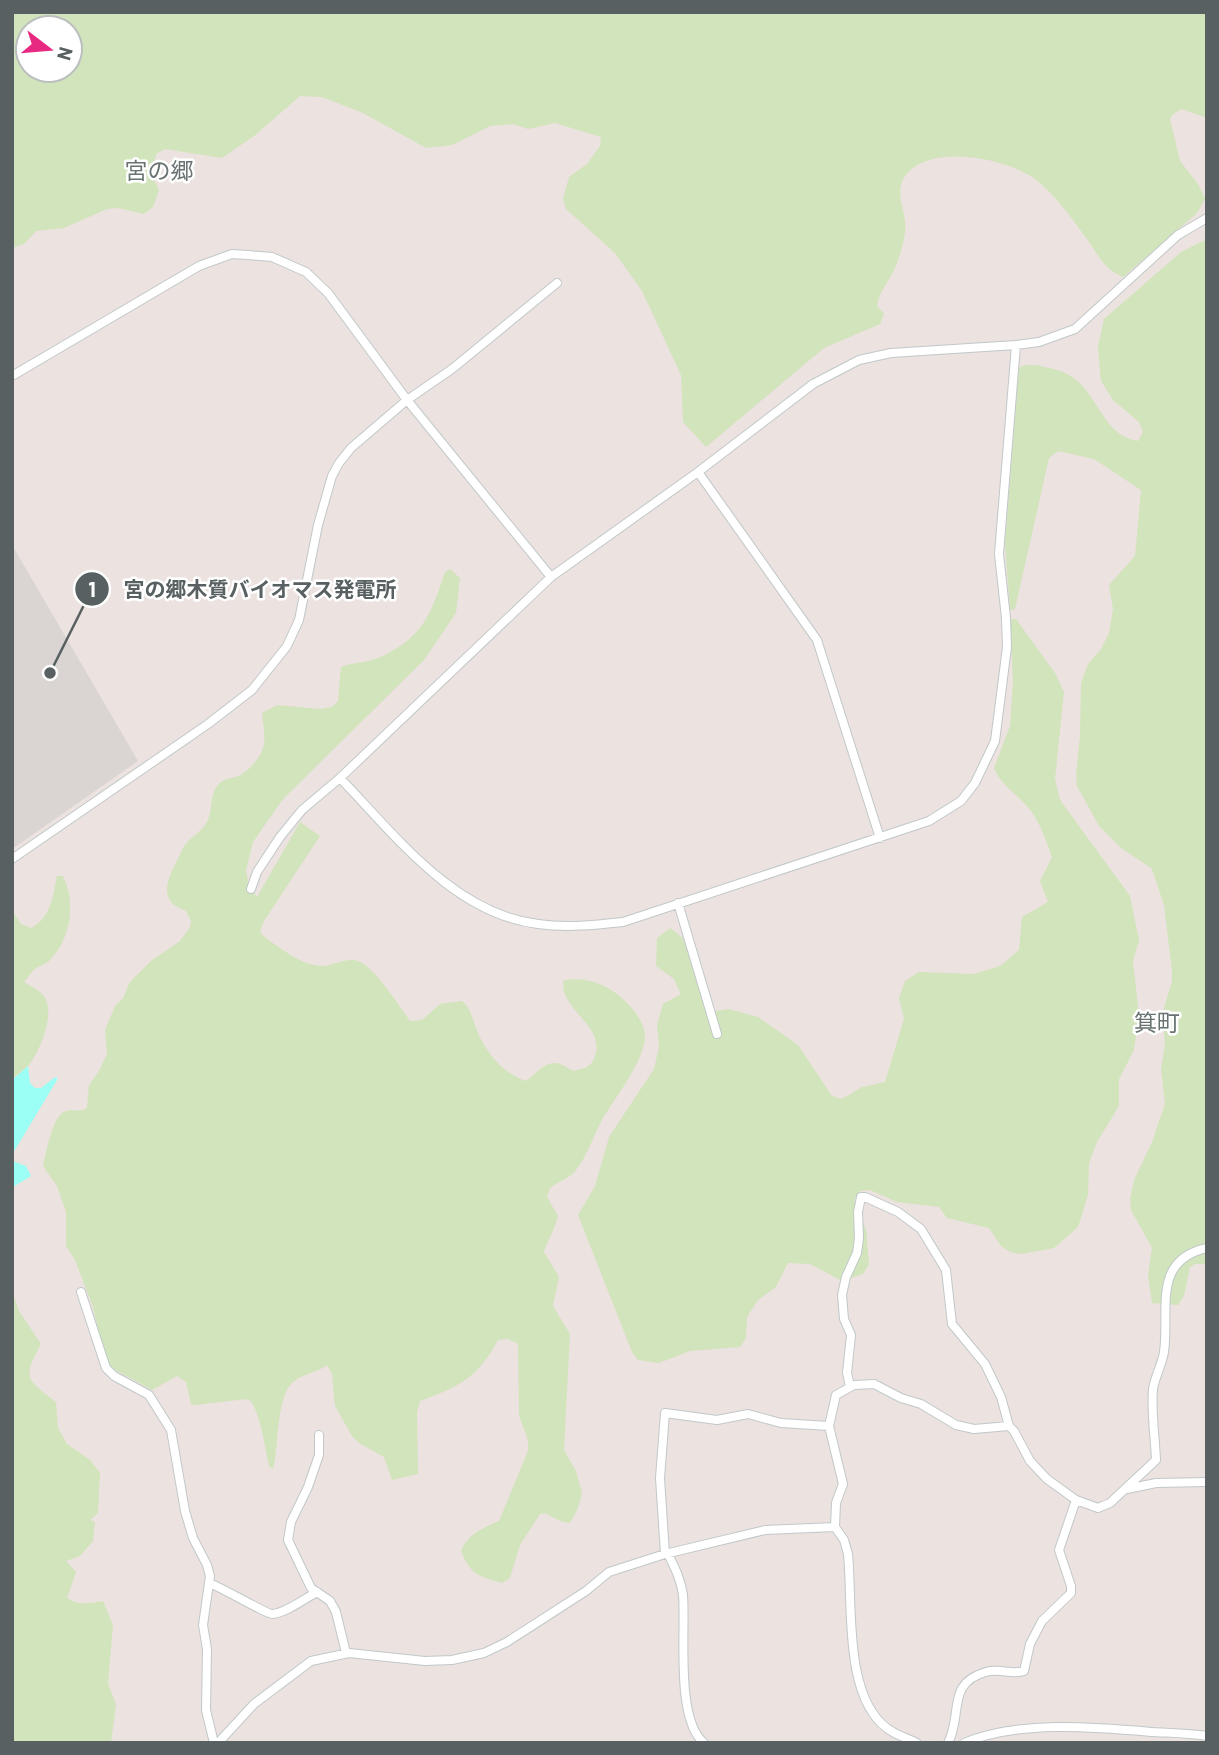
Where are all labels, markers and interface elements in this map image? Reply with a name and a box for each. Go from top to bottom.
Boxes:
north arrow [14,14,84,84]
text: N [53,45,79,63]
district label: 宮の郷 [125,156,194,184]
callout: 宮の郷木質バイオマス発電所 [74,568,410,610]
text: 1 [88,576,96,601]
text: 宮の郷木質バイオマス発電所 [124,576,397,601]
district label: 箕町 [1134,1008,1180,1036]

